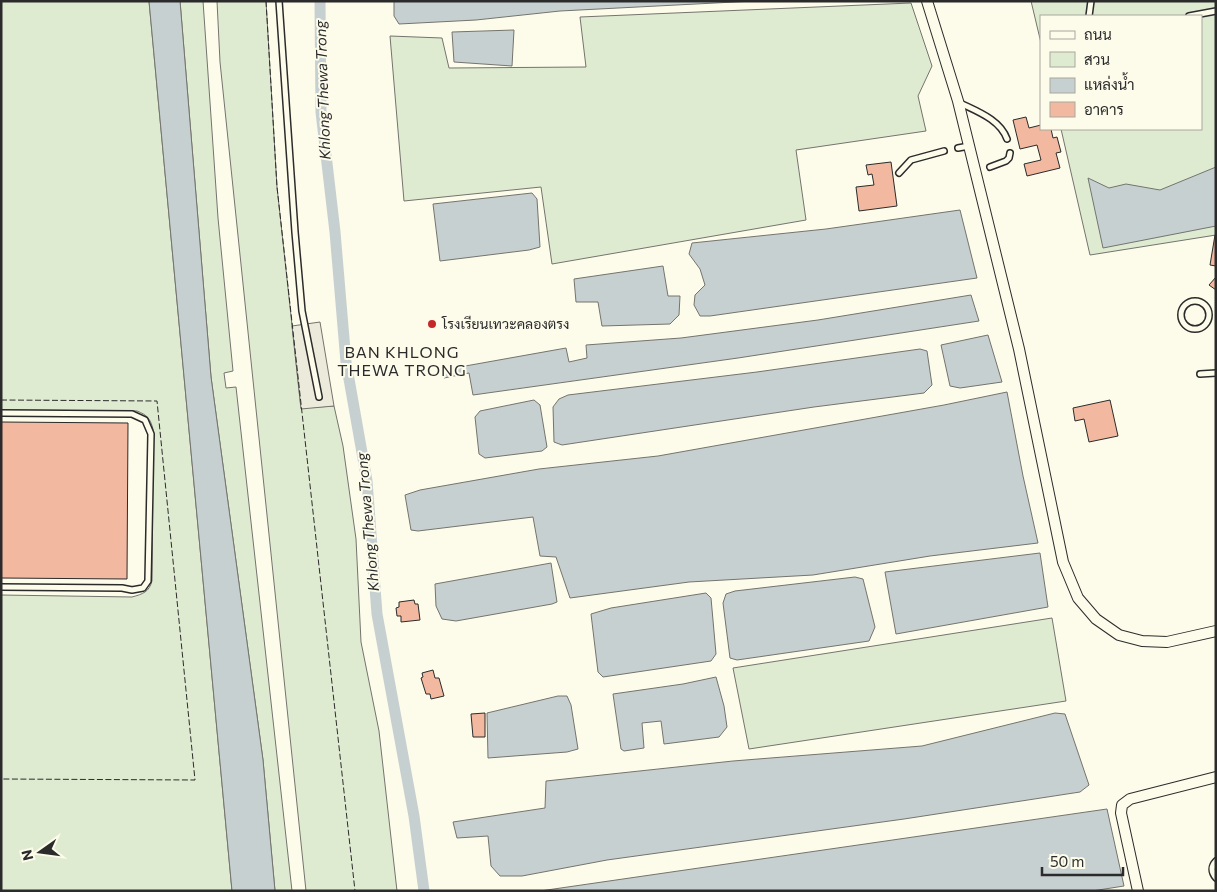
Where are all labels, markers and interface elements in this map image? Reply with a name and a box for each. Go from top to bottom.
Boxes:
legend [1040,15,1202,130]
water label: Khlong Thewa Trong [311,19,333,160]
text: ถนน [1084,25,1112,43]
text: สวน [1084,50,1110,68]
text: แหล่งน้ำ [1084,72,1135,93]
text: อาคาร [1084,100,1124,118]
place label: โรงเรียนเทวะคลองตรง [441,315,569,332]
marker: โรงเรียนเทวะคลองตรง [426,318,438,330]
district label: BAN KHLONG THEWA TRONG [337,342,467,379]
water label: Khlong Thewa Trong [352,451,382,592]
north arrow [15,827,65,877]
scale bar [1042,844,1123,876]
text: N [17,848,36,862]
text: 50 m [1050,852,1084,870]

